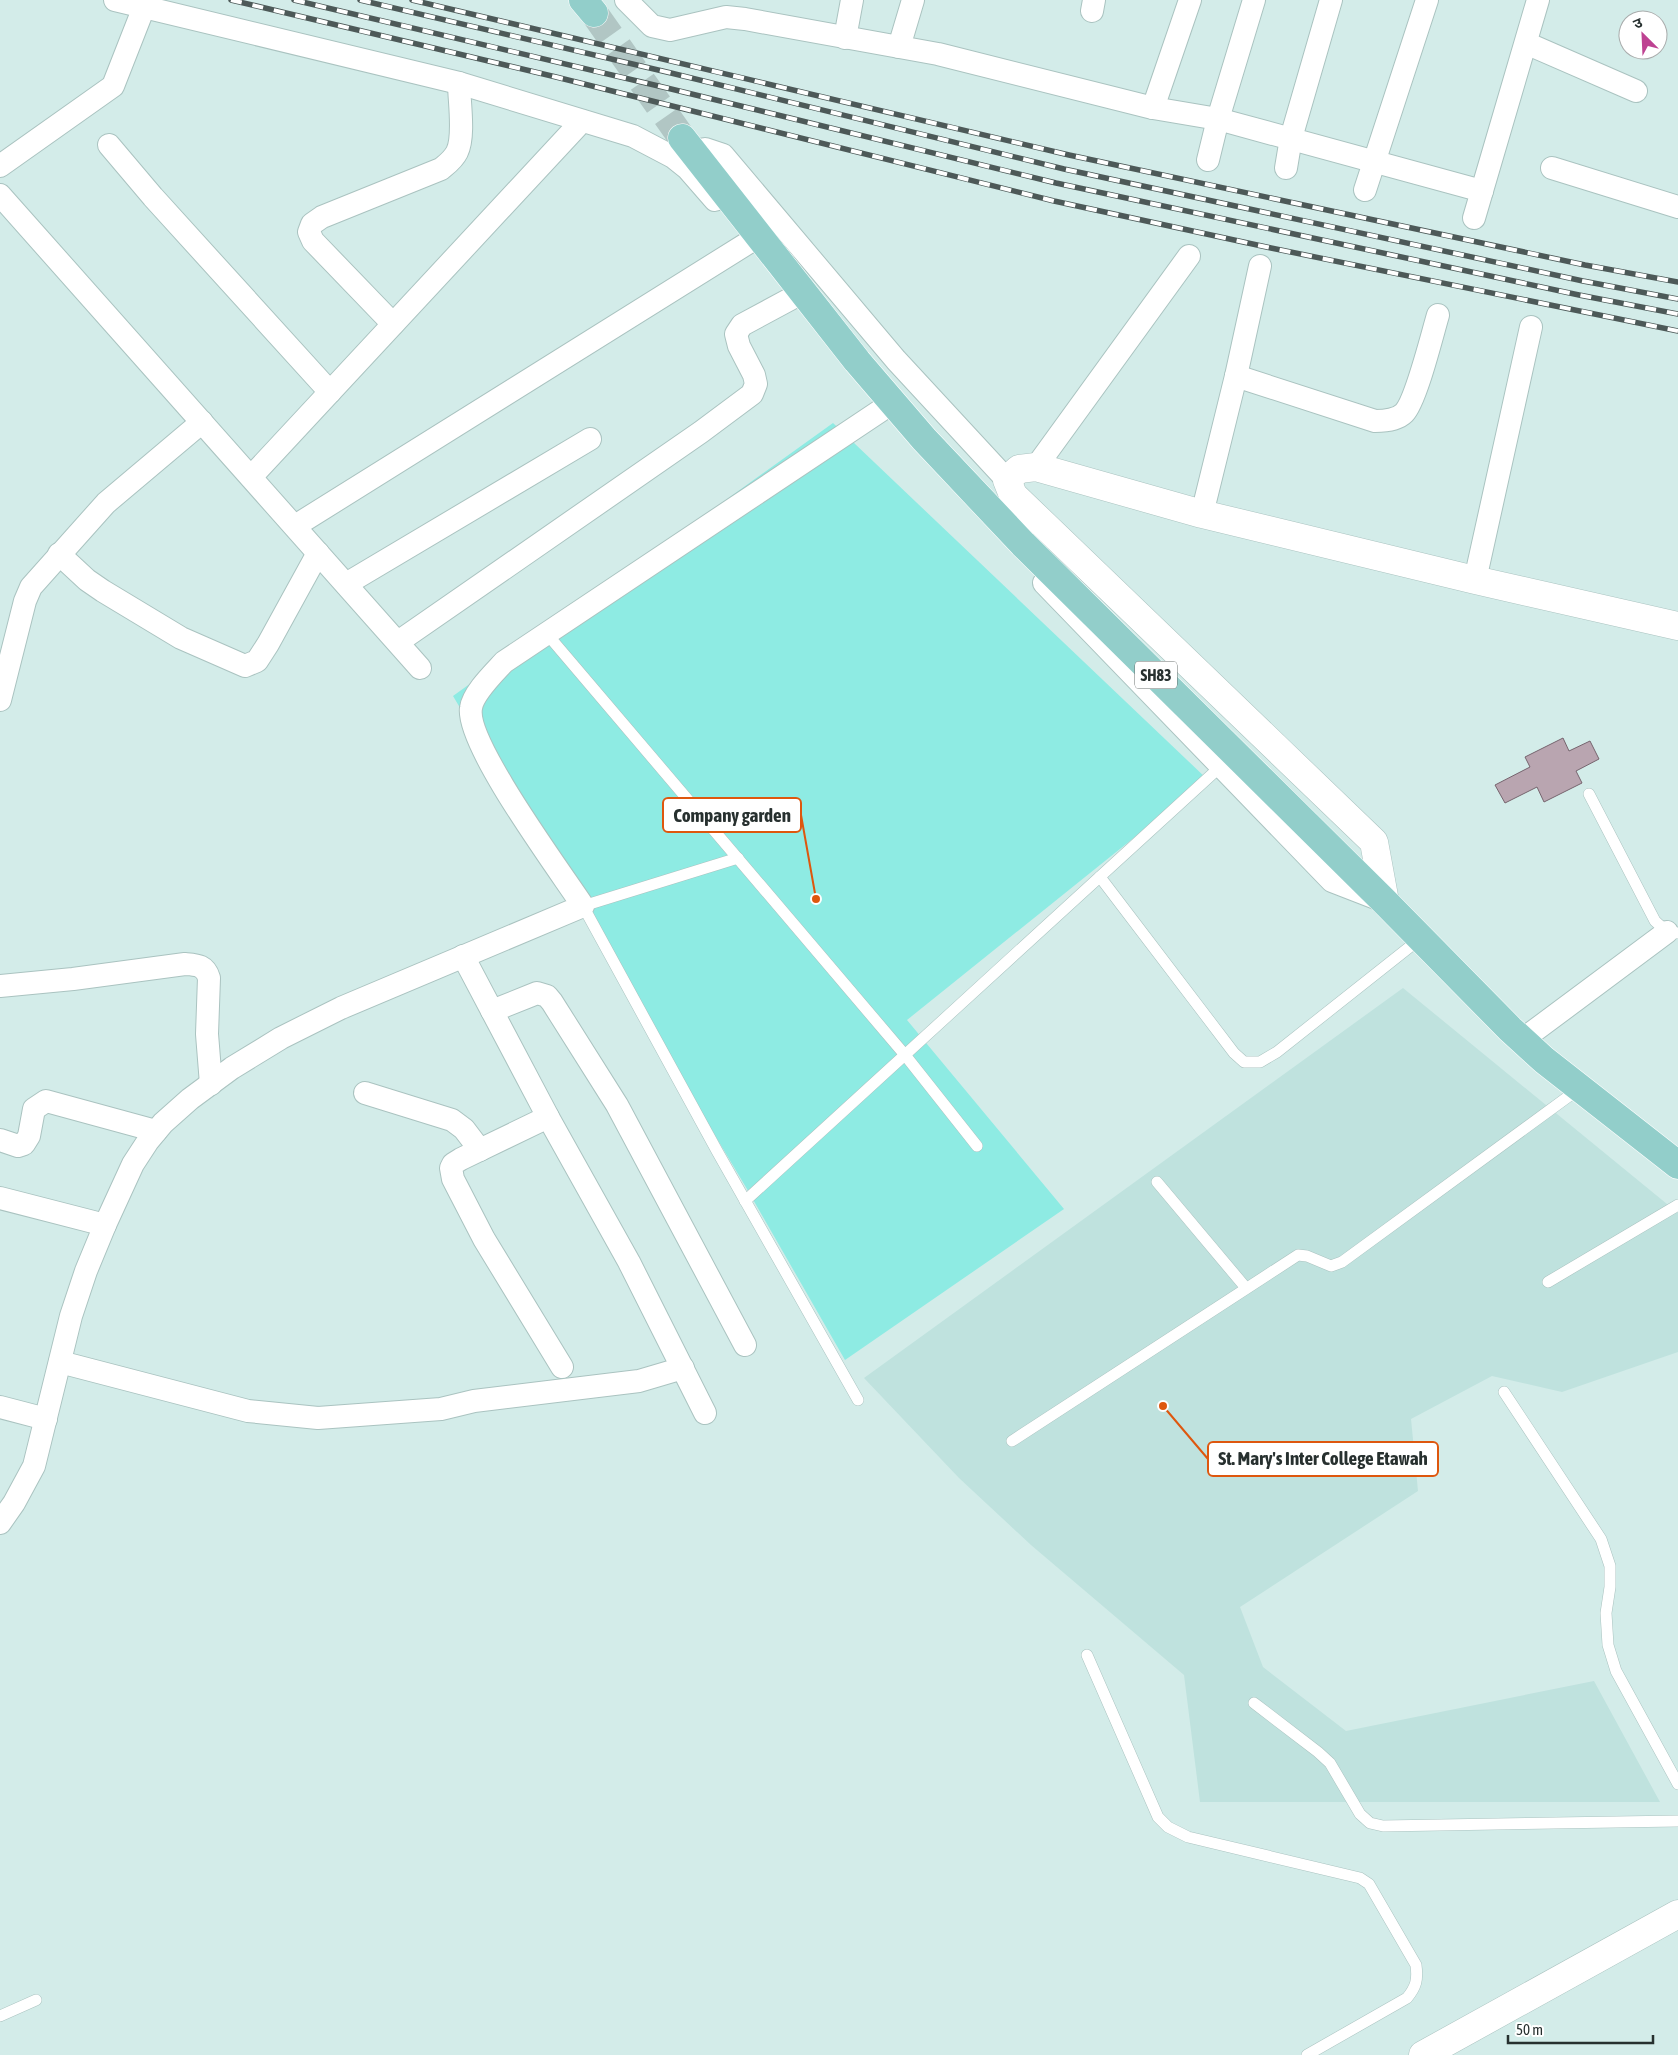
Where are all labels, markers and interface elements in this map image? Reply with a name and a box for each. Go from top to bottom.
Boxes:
north arrow [1618,10,1668,60]
text: उ [1631,14,1645,32]
road number: SH83 [1135,662,1177,688]
callout: Company garden [663,798,801,832]
text: Company garden [673,804,791,826]
callout: St. Mary's Inter College Etawah [1208,1442,1438,1476]
text: St. Mary's Inter College Etawah [1218,1447,1428,1469]
scale bar [1508,2012,1653,2044]
text: 50 m [1516,2021,1543,2038]

